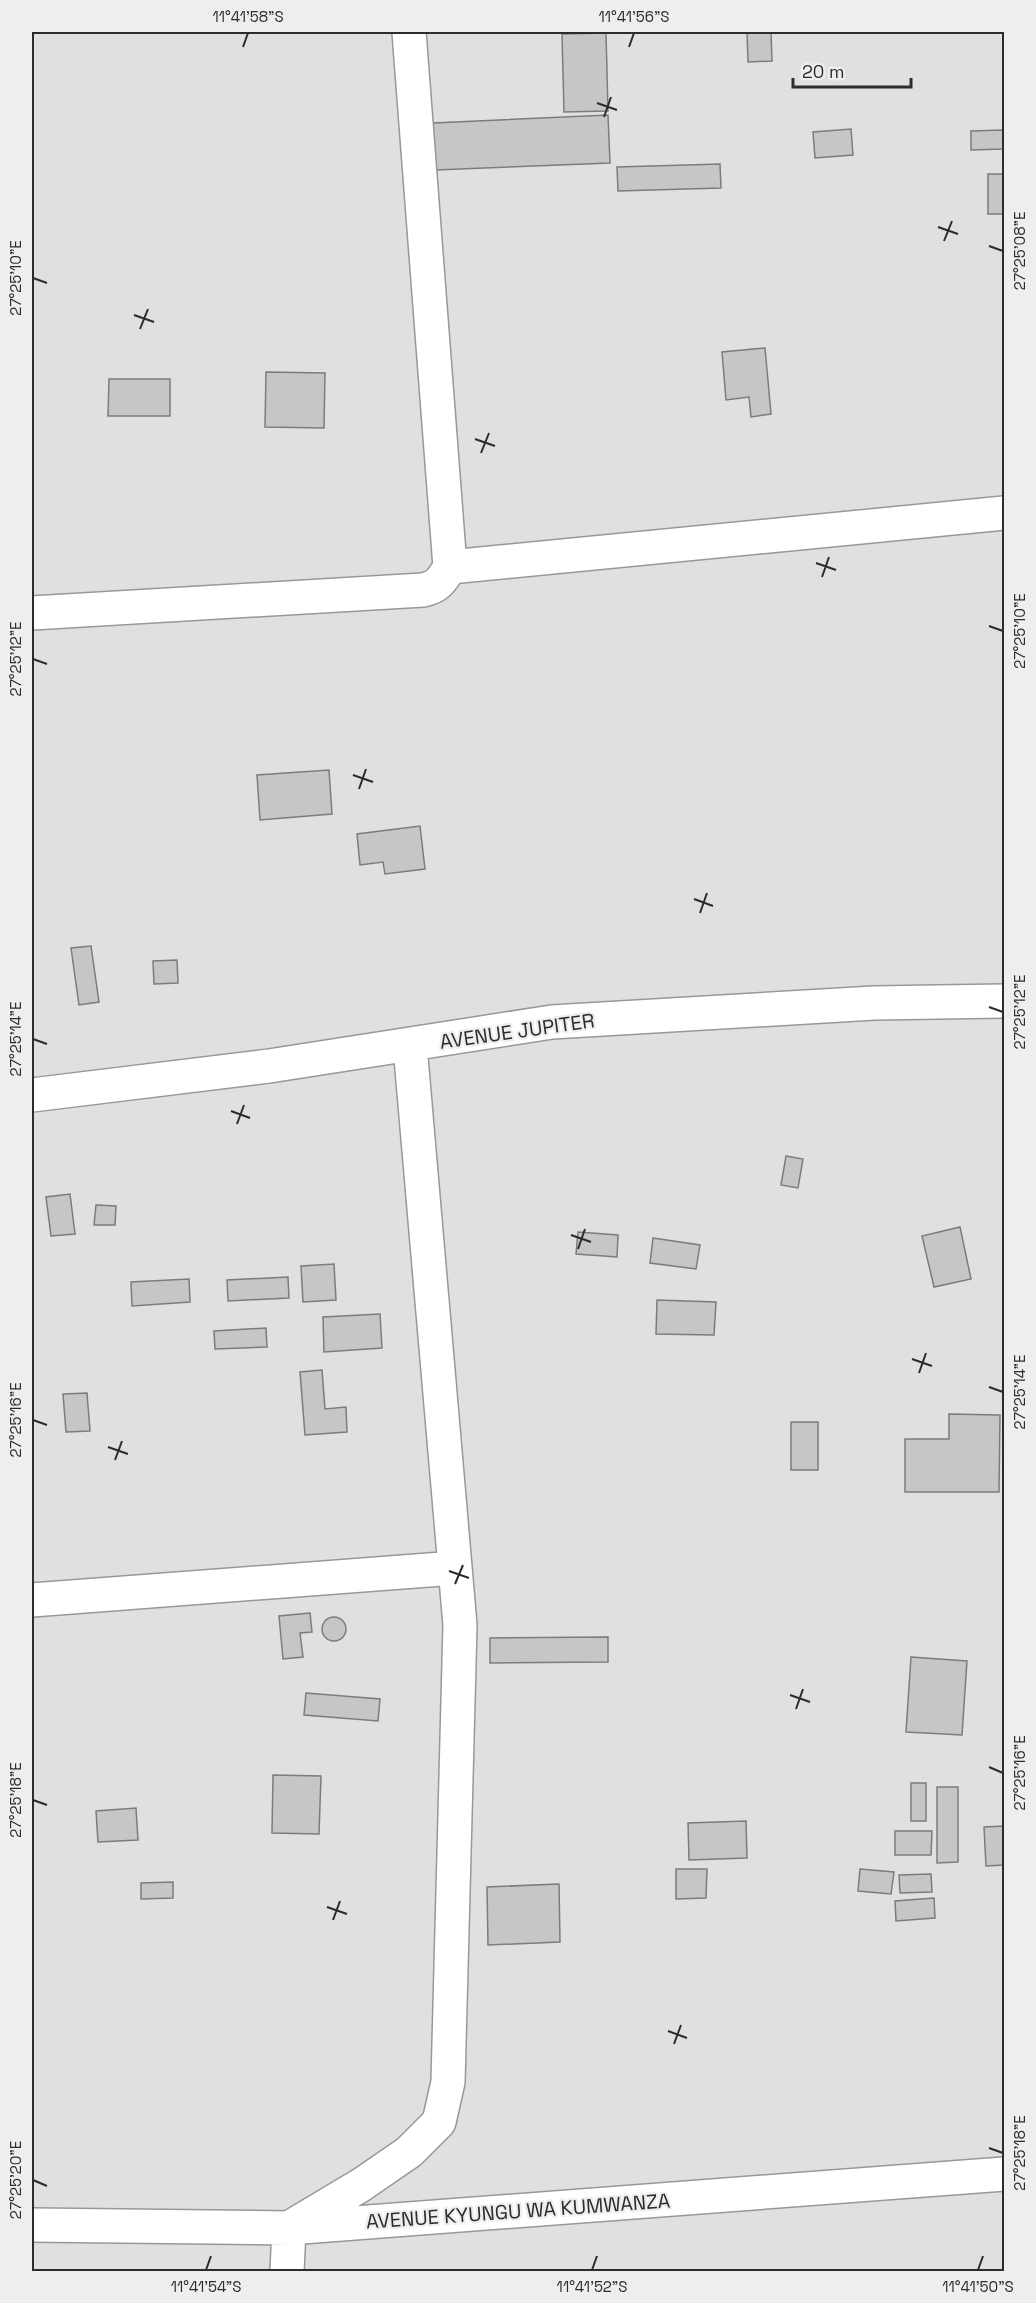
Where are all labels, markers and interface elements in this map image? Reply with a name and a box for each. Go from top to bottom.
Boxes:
text: 11°41'58"S [212,7,284,26]
text: 11°41'56"S [598,7,670,26]
scale bar [793,51,912,89]
text: 20 m [802,60,845,83]
text: 27°25'08"E [1010,212,1029,290]
text: 27°25'10"E [6,240,25,316]
text: 27°25'10"E [1010,593,1029,669]
text: 27°25'12"E [6,621,25,697]
text: 27°25'12"E [1010,974,1029,1050]
text: 27°25'14"E [6,1002,25,1076]
street label: AVENUE JUPITER [438,1007,596,1055]
text: 27°25'14"E [1010,1355,1029,1429]
text: 27°25'16"E [6,1382,25,1458]
text: 27°25'16"E [1010,1735,1029,1811]
text: 27°25'18"E [6,1762,25,1838]
text: 27°25'18"E [1010,2115,1029,2191]
text: 27°25'20"E [6,2141,25,2219]
street label: AVENUE KYUNGU WA KUMWANZA [365,2187,671,2235]
text: 11°41'54"S [171,2277,241,2296]
text: 11°41'52"S [557,2277,627,2296]
text: 11°41'50"S [942,2277,1014,2296]

